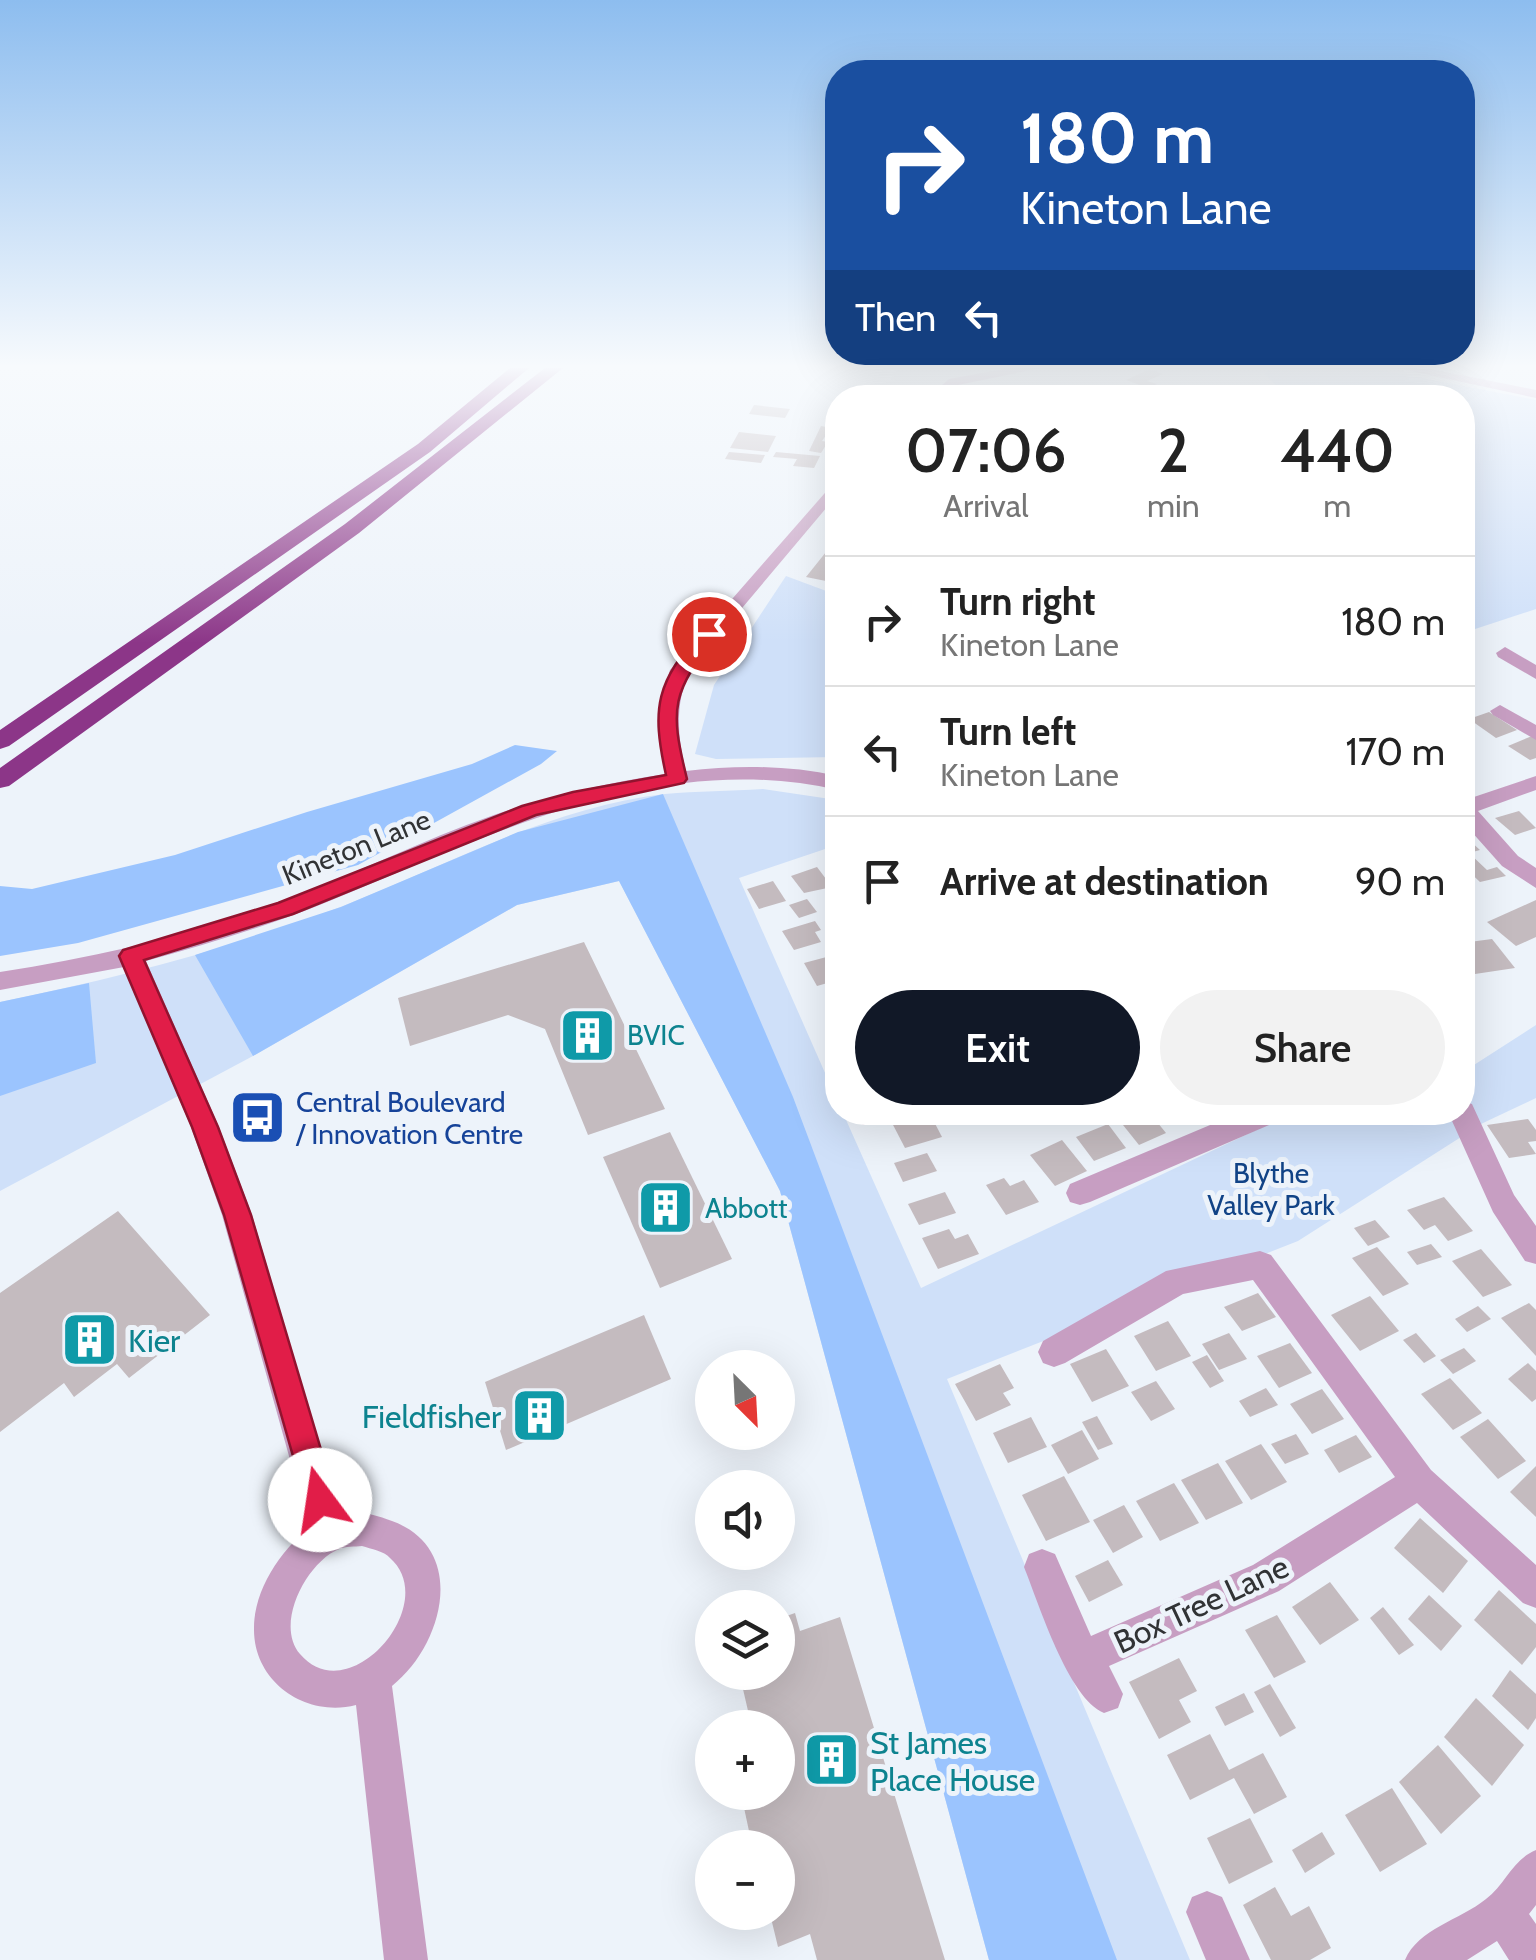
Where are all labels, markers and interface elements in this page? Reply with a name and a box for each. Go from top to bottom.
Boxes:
text: 180 m [1020,95,1214,181]
icon: right [855,100,985,230]
text: Kineton Lane [1020,181,1272,235]
icon: left [956,290,1011,345]
text: Then [855,294,936,341]
text: 07:06 [905,414,1067,487]
text: 2 [1157,414,1189,487]
text: 440 [1280,414,1395,487]
text: Arrival [943,486,1029,525]
text: min [1147,486,1200,525]
text: m [1323,486,1351,525]
text: Turn right [940,578,1096,625]
pin [667,592,752,677]
icon: right [855,594,910,649]
text: 180 m [1341,598,1445,645]
icon: arrive [682,607,737,662]
text: Kineton Lane [940,625,1119,664]
text: Turn left [940,708,1076,755]
icon: left [855,724,910,779]
text: 170 m [1345,728,1445,775]
text: Kineton Lane [940,755,1119,794]
street label: Kineton Lane [277,802,435,892]
icon: arrive [855,854,910,909]
text: Arrive at destination [940,858,1269,905]
text: 90 m [1355,858,1445,905]
button: Exit [855,990,1140,1105]
button: Share [1160,990,1445,1105]
building icon: BVIC [558,1005,618,1065]
place label: BVIC [627,1018,685,1052]
place label: Central Boulevard / Innovation Centre [295,1085,523,1151]
bus stop icon: Central Boulevard / Innovation Centre [227,1088,287,1148]
park label: Blythe Valley Park [1207,1156,1335,1222]
building icon: Abbott [636,1178,696,1238]
place label: Abbott [705,1191,787,1225]
building icon: Kier [59,1310,119,1370]
place label: Kier [128,1321,181,1360]
north arrow [695,1350,795,1450]
map controls [695,1350,795,1930]
building icon: Fieldfisher [510,1386,570,1446]
place label: Fieldfisher [362,1397,502,1436]
position arrow [268,1448,372,1552]
button: sound [695,1470,795,1570]
street label: Box Tree Lane [1108,1547,1294,1661]
button: layers [695,1590,795,1690]
button: + [695,1710,795,1810]
place label: St James Place House [870,1723,1035,1799]
building icon: St James Place House [801,1730,861,1790]
button: − [695,1830,795,1930]

